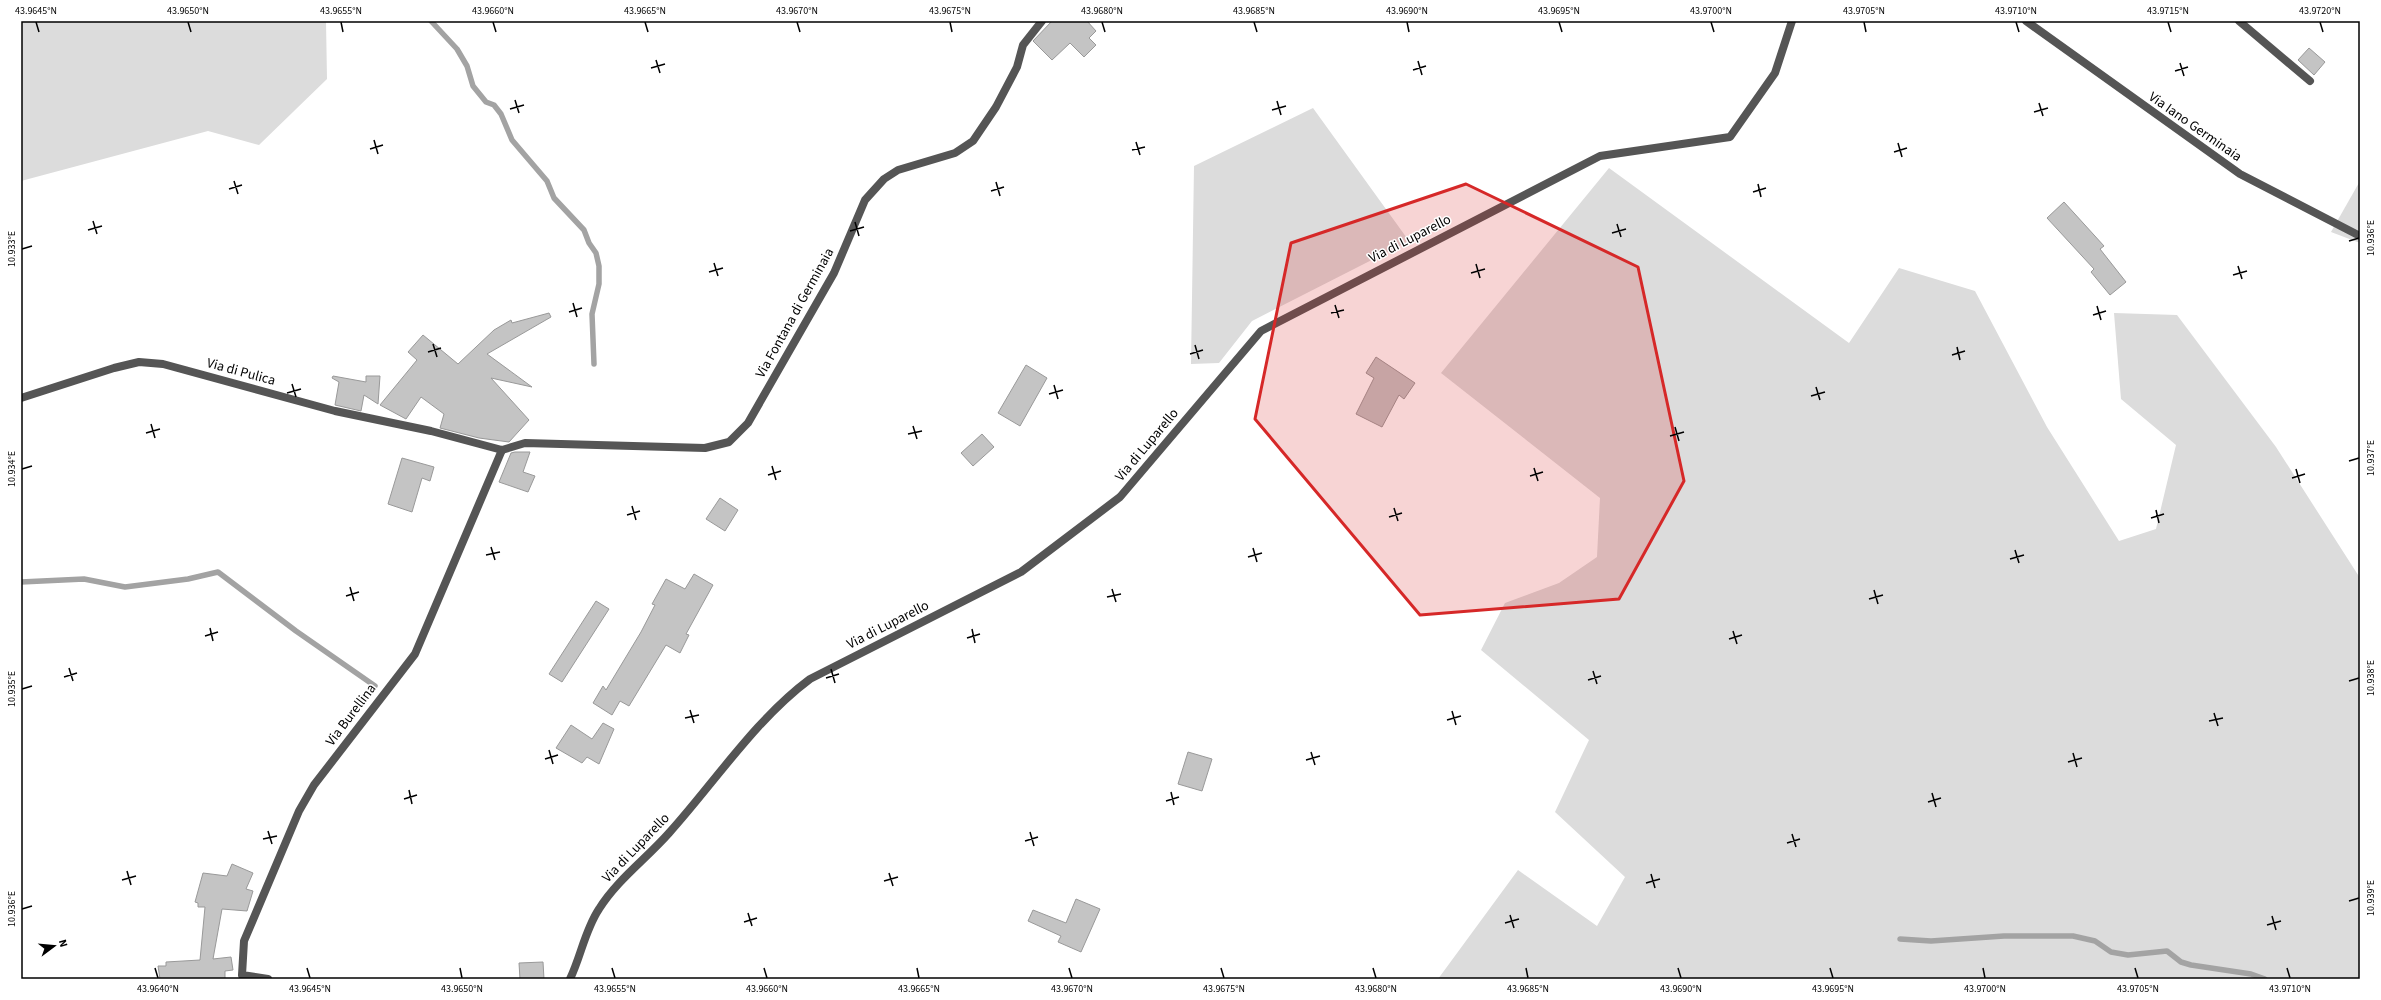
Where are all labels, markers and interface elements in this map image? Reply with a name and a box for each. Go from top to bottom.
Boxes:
text: 43.9645°N [15,4,57,18]
text: 43.9650°N [167,4,209,18]
text: 43.9655°N [320,4,362,18]
text: 43.9660°N [472,4,514,18]
text: 43.9665°N [624,4,666,18]
text: 43.9670°N [776,4,818,18]
text: 43.9675°N [929,4,971,18]
text: 43.9680°N [1081,4,1123,18]
text: 43.9685°N [1233,4,1275,18]
text: 43.9690°N [1386,4,1428,18]
text: 43.9695°N [1538,4,1580,18]
text: 43.9700°N [1690,4,1732,18]
text: 43.9705°N [1843,4,1885,18]
text: 43.9710°N [1995,4,2037,18]
text: 43.9715°N [2147,4,2189,18]
text: 43.9720°N [2299,4,2341,18]
street label: Via Iano Germinaia [2144,87,2246,167]
street label: Via di Luparello [1365,210,1455,268]
text: 10.936°E [2364,220,2378,256]
text: 10.933°E [5,231,19,267]
street label: Via Fontana di Germinaia [751,244,839,382]
street label: Via di Pulica [204,353,278,391]
street label: Via di Luparello [1110,404,1184,486]
text: 10.937°E [2364,440,2378,476]
text: 10.934°E [5,451,19,487]
street label: Via di Luparello [843,596,933,654]
text: 10.938°E [2364,660,2378,696]
text: 10.935°E [5,671,19,707]
street label: Via Burellina [321,680,381,750]
street label: Via di Luparello [598,809,674,887]
text: 10.939°E [2364,880,2378,916]
text: 10.936°E [5,891,19,927]
north arrow [34,926,74,966]
text: N [55,938,71,949]
text: 43.9640°N [137,982,179,996]
text: 43.9645°N [289,982,331,996]
text: 43.9650°N [441,982,483,996]
text: 43.9655°N [594,982,636,996]
text: 43.9660°N [746,982,788,996]
text: 43.9665°N [898,982,940,996]
text: 43.9670°N [1051,982,1093,996]
text: 43.9675°N [1203,982,1245,996]
text: 43.9680°N [1355,982,1397,996]
text: 43.9685°N [1507,982,1549,996]
text: 43.9690°N [1660,982,1702,996]
text: 43.9695°N [1812,982,1854,996]
text: 43.9700°N [1964,982,2006,996]
text: 43.9705°N [2117,982,2159,996]
text: 43.9710°N [2269,982,2311,996]

